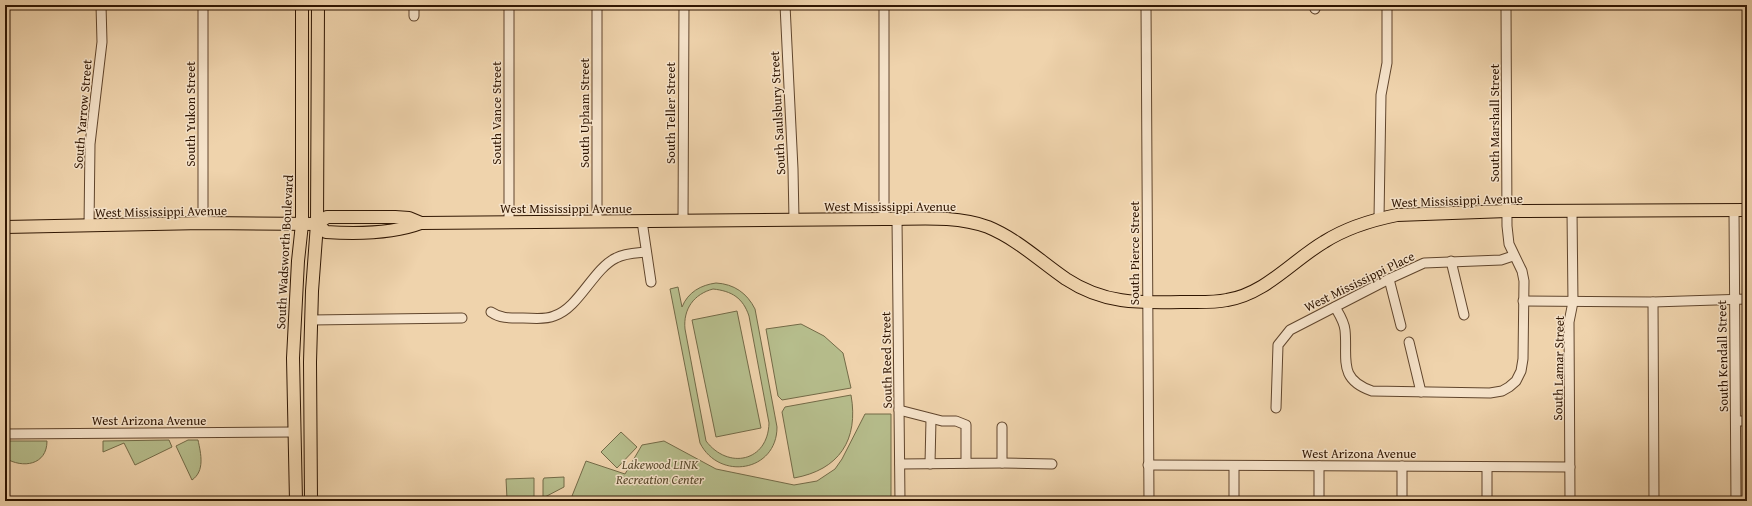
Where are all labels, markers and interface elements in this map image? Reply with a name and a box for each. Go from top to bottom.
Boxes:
street label: South Saulsbury Street [765,50,790,176]
street label: South Yarrow Street [68,58,97,170]
street label: South Upham Street [575,58,594,168]
street label: South Yukon Street [181,61,200,167]
street label: South Vance Street [487,61,506,165]
street label: South Teller Street [661,62,680,164]
street label: South Marshall Street [1485,63,1504,182]
street label: South Wadsworth Boulevard [271,174,298,330]
street label: West Mississippi Avenue [1391,189,1523,212]
street label: West Mississippi Avenue [824,197,956,216]
street label: West Mississippi Avenue [500,199,632,218]
street label: South Pierce Street [1125,200,1144,305]
street label: West Mississippi Avenue [95,201,227,222]
street label: West Mississippi Place [1301,246,1418,316]
street label: South Kendall Street [1712,299,1733,412]
street label: South Reed Street [876,311,897,409]
street label: South Lamar Street [1548,315,1569,421]
street label: West Arizona Avenue [92,411,206,430]
street label: West Arizona Avenue [1302,444,1416,463]
park label: Lakewood LINK Recreation Center [615,455,705,489]

